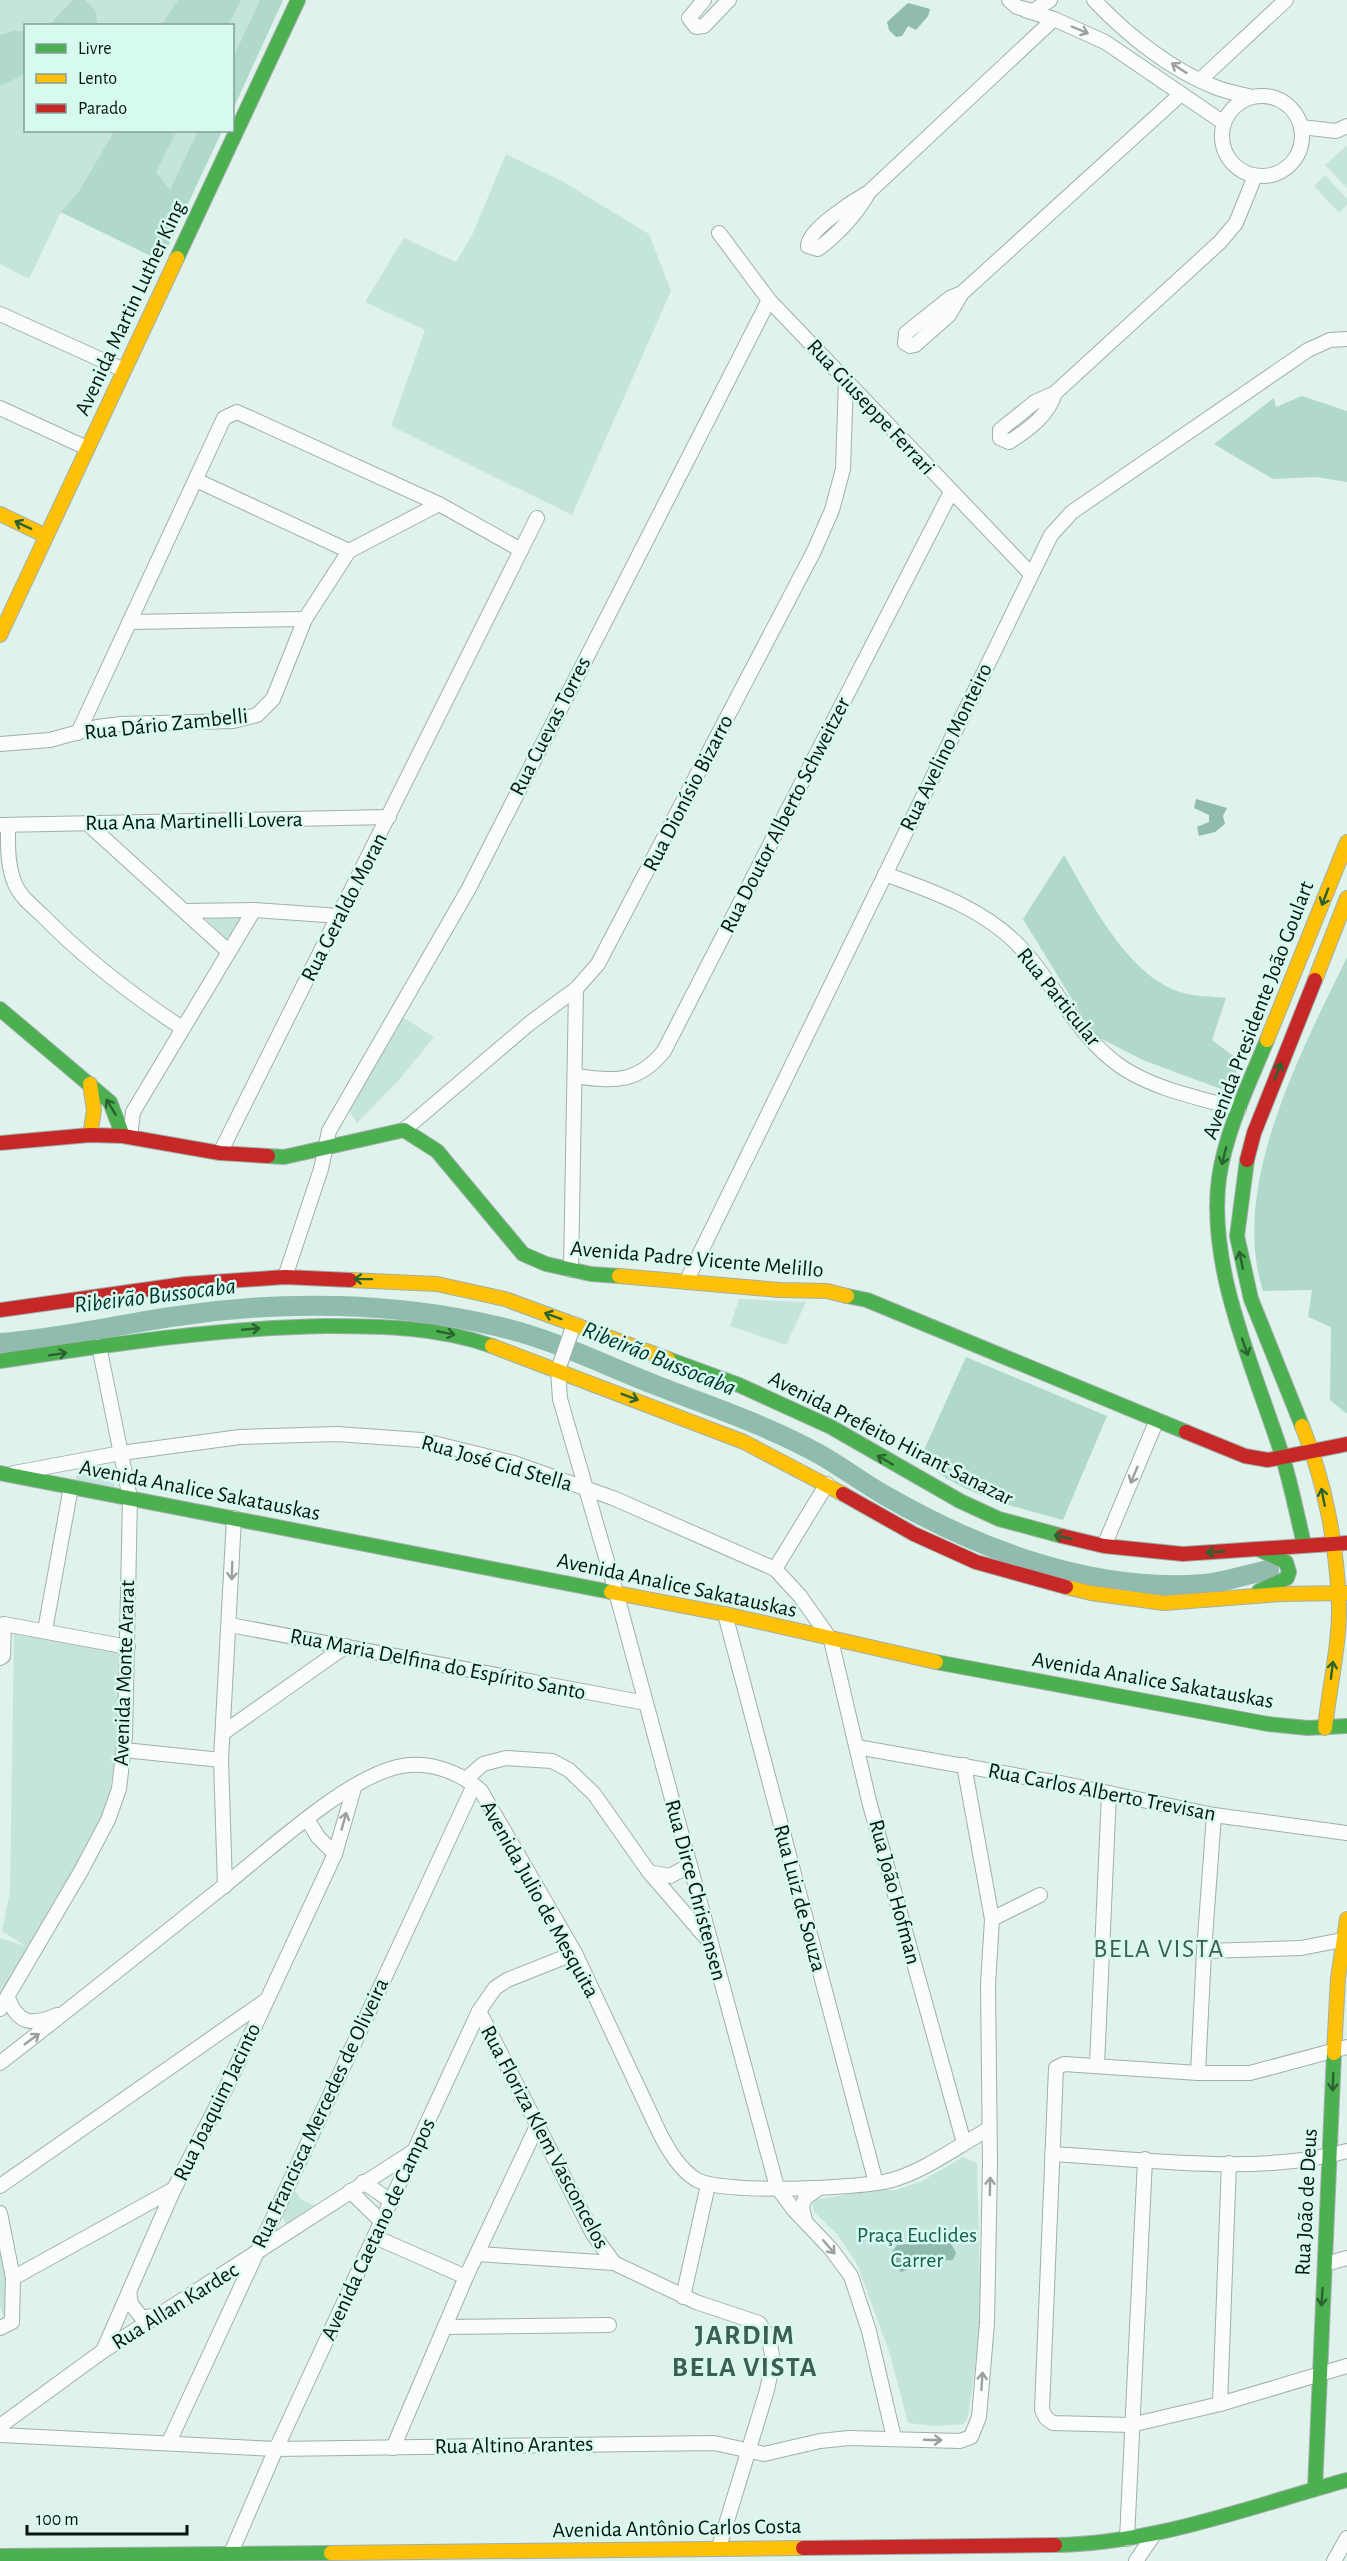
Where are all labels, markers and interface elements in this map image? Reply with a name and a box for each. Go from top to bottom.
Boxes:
legend [24,24,234,132]
one-way arrow [1070,25,1089,36]
text: Livre [78,40,112,58]
one-way arrow [1170,61,1187,74]
text: Lento [78,70,117,88]
text: Parado [78,100,127,118]
street label: Avenida Martin Luther King [71,197,190,419]
street label: Rua Giuseppe Ferrari [803,335,939,479]
one-way arrow [14,519,32,531]
street label: Rua Cuevas Torres [506,653,594,799]
street label: Rua Avelino Monteiro [896,660,996,834]
street label: Rua Doutor Alberto Schweitzer [716,694,854,936]
street label: Rua Dário Zambelli [83,704,249,744]
street label: Rua Dionísio Bizarro [639,711,737,875]
street label: Rua Ana Martinelli Lovera [85,808,303,834]
street label: Rua Geraldo Moran [297,829,391,985]
street label: Avenida Presidente João Goulart [1199,878,1317,1142]
one-way arrow [1319,887,1330,906]
street label: Rua Particular [1013,944,1105,1050]
one-way arrow [1273,1063,1284,1081]
one-way arrow [105,1099,117,1116]
one-way arrow [1217,1147,1229,1166]
street label: Avenida Padre Vicente Melillo [569,1237,825,1281]
one-way arrow [1235,1251,1246,1270]
one-way arrow [353,1273,373,1285]
water label: Ribeirão Bussocaba [73,1274,237,1318]
one-way arrow [544,1309,563,1320]
water label: Ribeirão Bussocaba [579,1317,739,1401]
one-way arrow [241,1323,261,1334]
one-way arrow [436,1328,455,1339]
one-way arrow [1240,1338,1251,1356]
one-way arrow [48,1348,67,1359]
street label: Avenida Prefeito Hirant Sanazar [765,1367,1017,1509]
one-way arrow [620,1392,639,1403]
street label: Rua José Cid Stella [419,1431,575,1495]
one-way arrow [877,1453,894,1465]
street label: Avenida Analice Sakatauskas [78,1456,322,1524]
one-way arrow [1128,1466,1139,1484]
one-way arrow [1317,1488,1328,1508]
one-way arrow [1054,1530,1073,1542]
one-way arrow [1205,1546,1225,1557]
street label: Avenida Analice Sakatauskas [555,1549,799,1621]
one-way arrow [227,1561,238,1581]
street label: Avenida Monte Ararat [110,1580,138,1766]
street label: Rua Maria Delfina do Espírito Santo [288,1625,588,1703]
street label: Avenida Analice Sakatauskas [1031,1648,1275,1712]
one-way arrow [1326,1661,1337,1680]
street label: Rua Carlos Alberto Trevisan [986,1759,1218,1825]
street label: Avenida Julio de Mesquita [477,1797,603,2001]
street label: Rua Dirce Christensen [661,1797,731,1983]
one-way arrow [339,1812,350,1831]
street label: Rua João Hofman [865,1817,925,1967]
street label: Rua Luiz de Souza [770,1822,830,1974]
district label: BELA VISTA [1093,1936,1225,1962]
street label: Rua Francisca Mercedes de Oliveira [248,1975,392,2251]
street label: Rua Joaquim Jacinto [169,2020,265,2184]
street label: Rua Floriza Klem Vasconcelos [477,2022,613,2252]
one-way arrow [23,2033,39,2045]
one-way arrow [1328,2071,1339,2091]
street label: Avenida Caetano de Campos [317,2115,439,2343]
street label: Rua João de Deus [1291,2128,1321,2276]
one-way arrow [984,2176,996,2196]
park label: Praça Euclides Carrer [857,2224,977,2271]
one-way arrow [822,2239,836,2254]
street label: Rua Allan Kardec [108,2258,242,2354]
one-way arrow [1316,2287,1327,2307]
district label: JARDIM BELA VISTA [672,2322,818,2382]
one-way arrow [977,2371,988,2391]
street label: Rua Altino Arantes [434,2433,594,2457]
one-way arrow [922,2434,942,2445]
scale bar [27,2498,188,2536]
text: 100 m [36,2511,79,2529]
street label: Avenida Antônio Carlos Costa [552,2515,802,2541]

